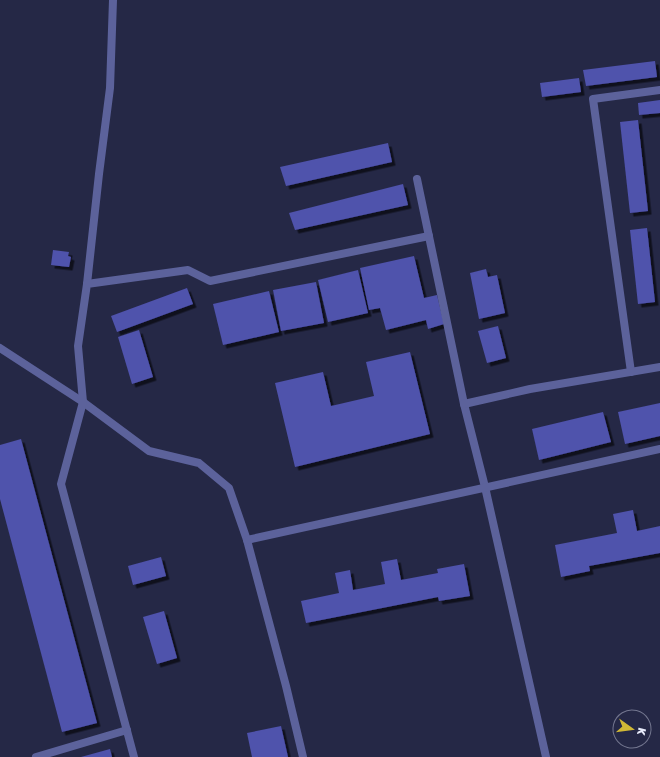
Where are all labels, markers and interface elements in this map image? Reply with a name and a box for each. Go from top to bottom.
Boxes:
north arrow [612,709,652,749]
text: K [634,726,648,737]

